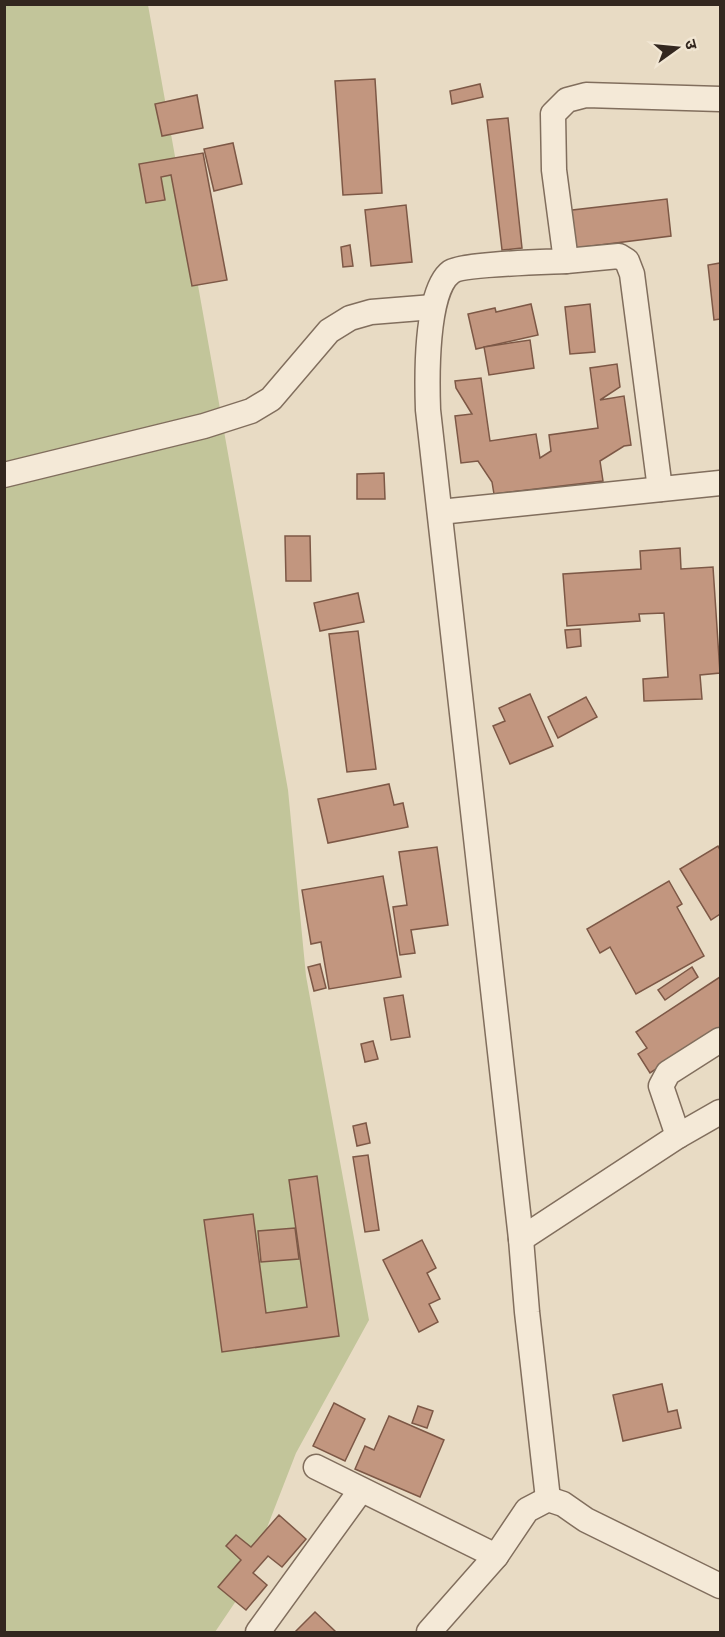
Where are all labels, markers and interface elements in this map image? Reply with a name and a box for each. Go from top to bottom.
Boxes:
north arrow [647,18,707,78]
text: उ [681,37,702,52]

